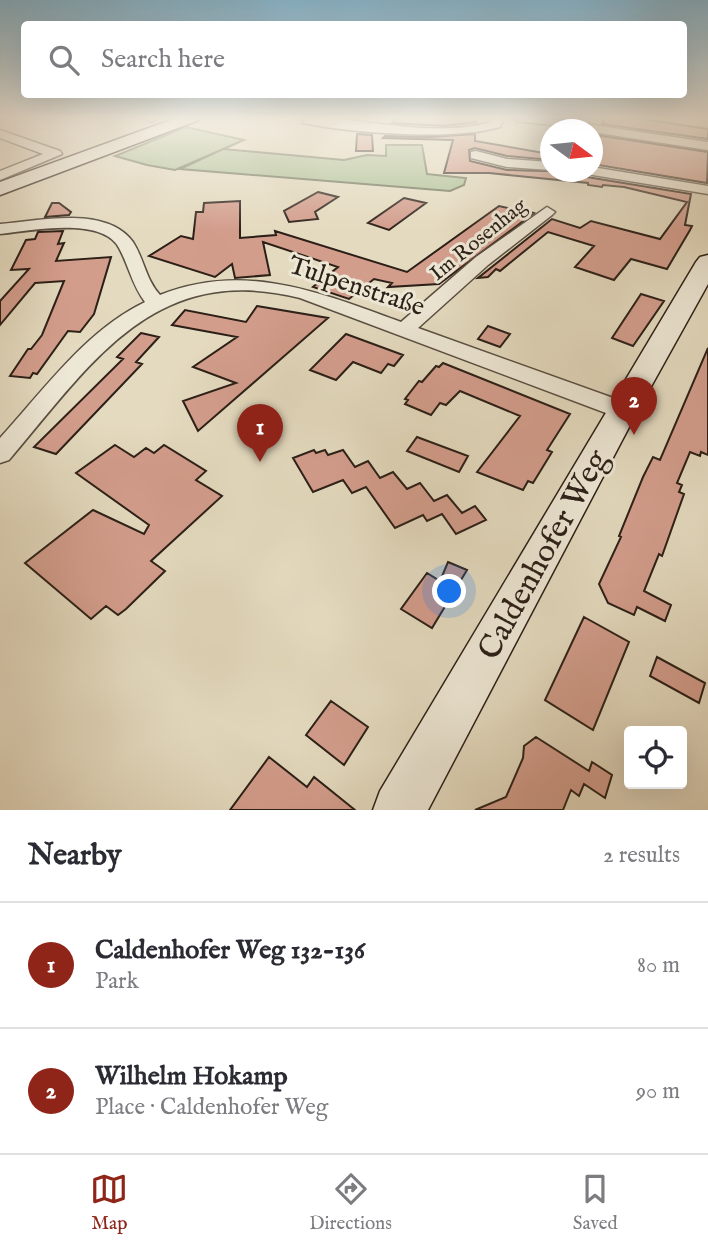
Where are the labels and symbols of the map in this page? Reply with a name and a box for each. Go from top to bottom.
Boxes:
north arrow [540,119,603,182]
street label: Im Rosenhag [425,193,533,287]
street label: Tulpenstraße [284,249,429,324]
pin: 2 [611,377,657,435]
pin: 1 [237,404,283,462]
street label: Caldenhofer Weg [470,442,619,668]
your location [432,574,466,608]

